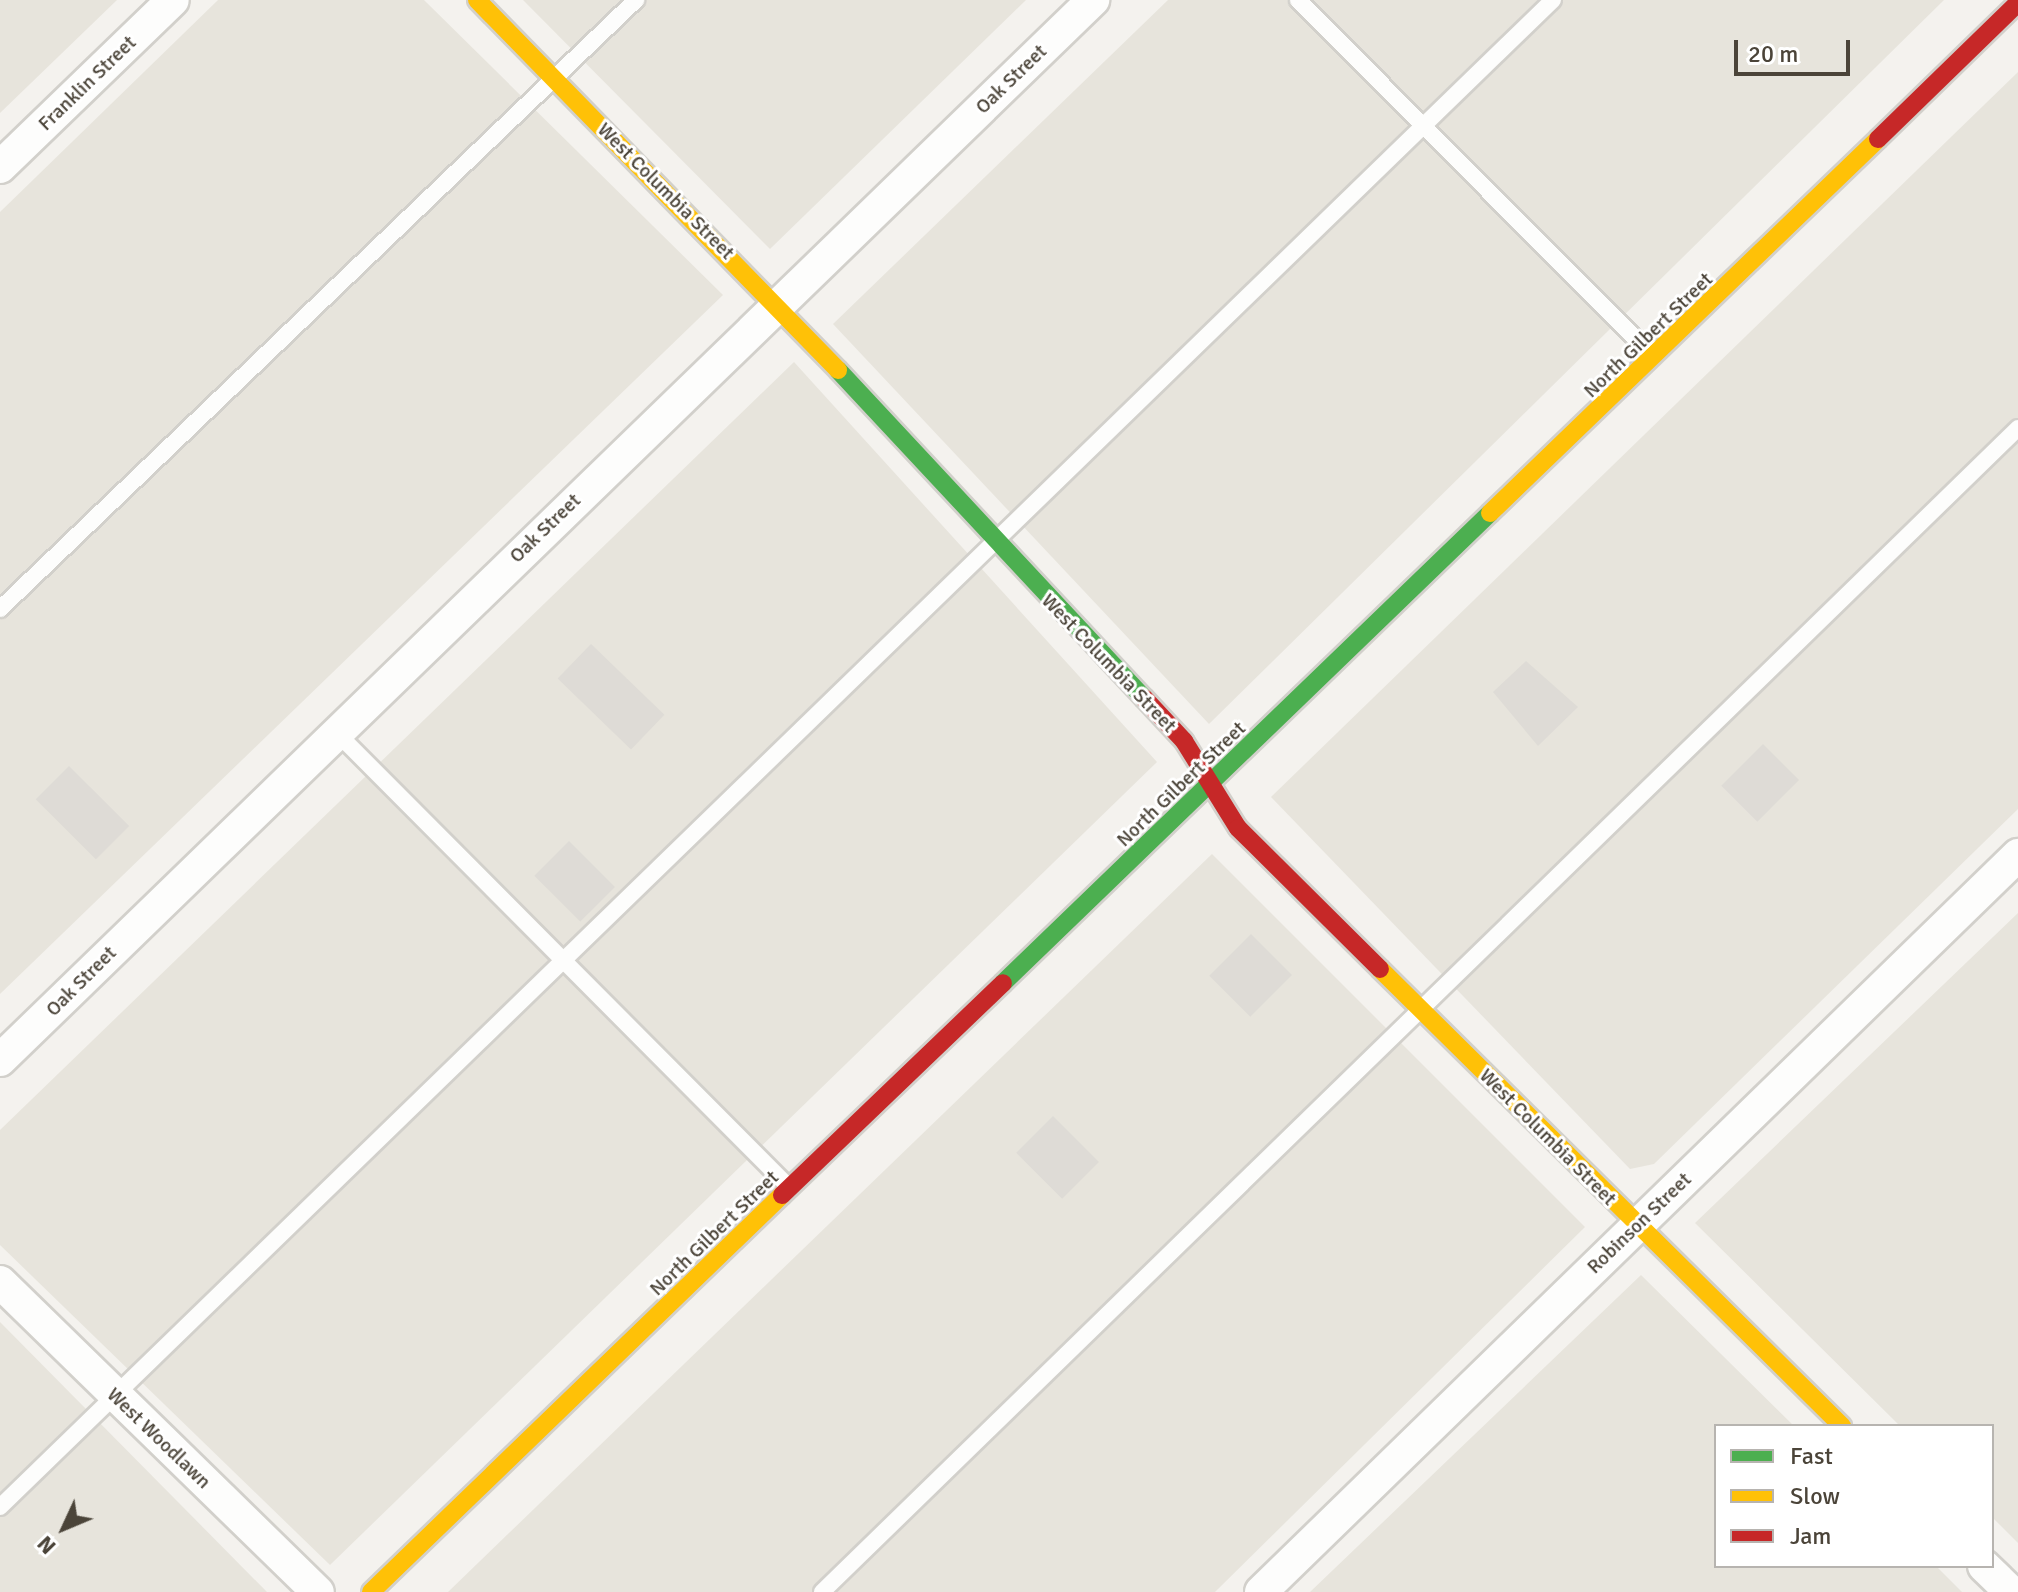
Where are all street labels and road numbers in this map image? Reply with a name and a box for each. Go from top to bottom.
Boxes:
street label: Franklin Street [33,30,141,136]
street label: Oak Street [970,39,1052,119]
street label: West Columbia Street [593,118,739,264]
street label: North Gilbert Street [1579,267,1717,403]
street label: Oak Street [504,488,586,568]
street label: West Columbia Street [1037,589,1181,737]
street label: North Gilbert Street [1112,716,1250,852]
street label: Oak Street [41,941,121,1021]
street label: West Columbia Street [1475,1064,1621,1210]
street label: North Gilbert Street [645,1165,783,1301]
street label: Robinson Street [1582,1167,1696,1279]
street label: West Woodlawn [102,1382,216,1494]

